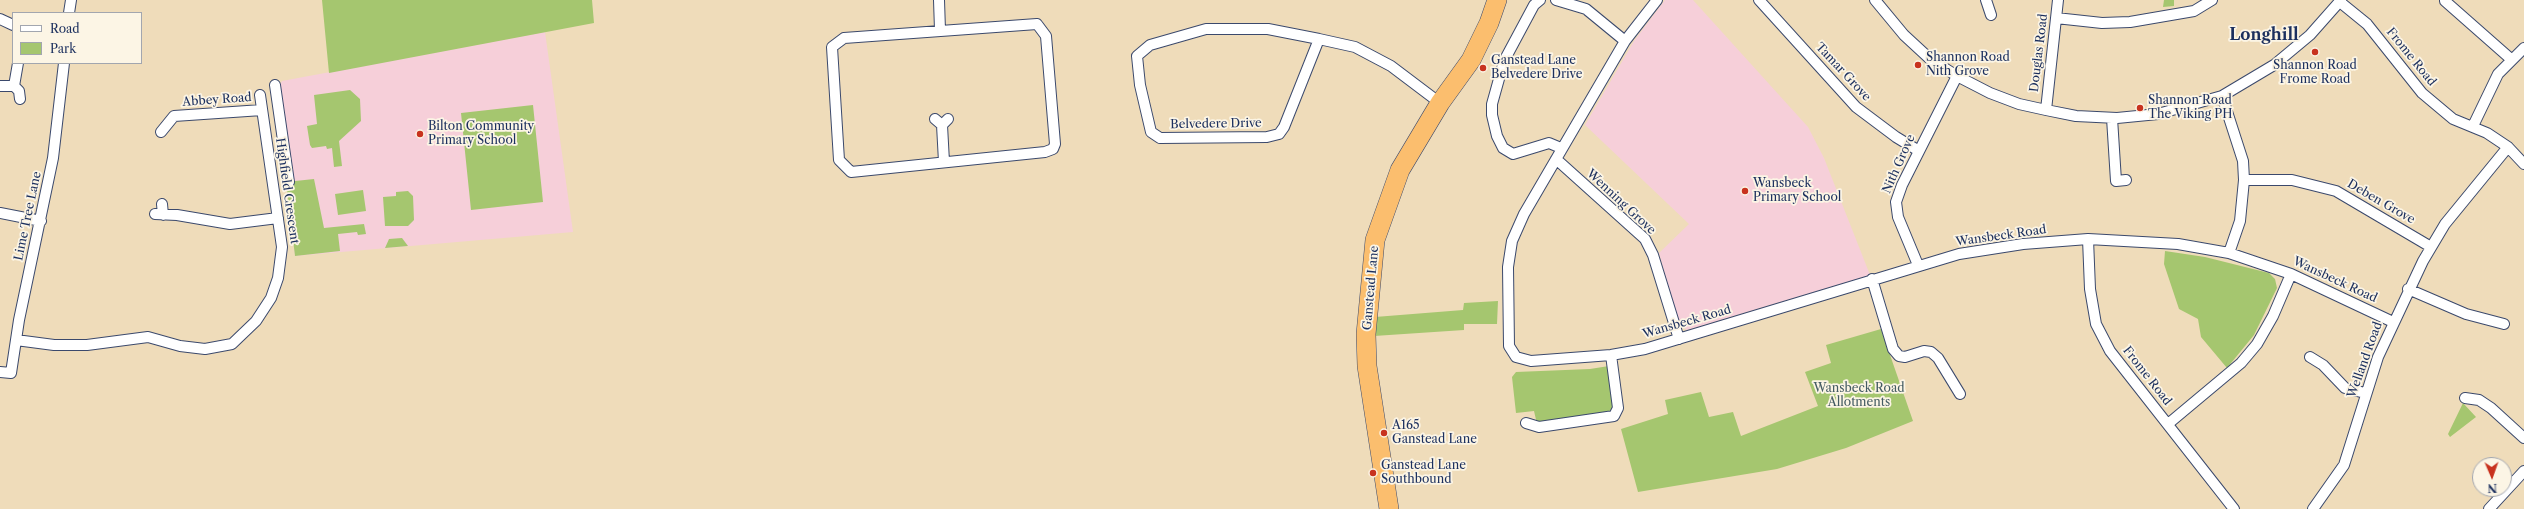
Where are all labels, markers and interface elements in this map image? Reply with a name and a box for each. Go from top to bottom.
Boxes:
legend [12,12,142,64]
street label: Douglas Road [2027,13,2051,93]
text: Road [50,21,80,36]
district label: Longhill [2229,25,2299,45]
street label: Frome Road [2383,25,2439,89]
street label: Tamar Grove [1812,40,1874,104]
text: Park [50,41,76,56]
marker: Shannon Road Frome Road [2310,47,2320,57]
place label: Shannon Road Nith Grove [1926,51,2010,79]
place label: Ganstead Lane Belvedere Drive [1491,54,1582,82]
place label: Shannon Road Frome Road [2273,59,2357,87]
marker: Shannon Road Nith Grove [1913,60,1923,70]
marker: Ganstead Lane Belvedere Drive [1478,63,1488,73]
street label: Abbey Road [182,90,252,110]
place label: Shannon Road The Viking PH [2148,94,2232,122]
marker: Shannon Road The Viking PH [2135,103,2145,113]
street label: Belvedere Drive [1170,116,1262,132]
place label: Bilton Community Primary School [428,120,534,148]
marker: Bilton Community Primary School [415,129,425,139]
street label: Nith Grove [1880,132,1918,196]
street label: Highfield Crescent [272,137,302,245]
street label: Wenning Grove [1584,166,1658,238]
street label: Lime Tree Lane [12,170,44,262]
place label: Wansbeck Primary School [1753,177,1841,205]
street label: Deben Grove [2345,177,2417,227]
marker: Wansbeck Primary School [1740,186,1750,196]
street label: Wansbeck Road [1955,223,2047,249]
street label: Ganstead Lane [1360,245,1382,331]
street label: Wansbeck Road [2291,254,2379,306]
street label: Wansbeck Road [1641,303,1733,341]
street label: Welland Road [2345,320,2385,400]
street label: Frome Road [2120,344,2174,408]
park label: Wansbeck Road Allotments [1813,382,1905,410]
place label: A165 Ganstead Lane [1392,419,1477,447]
marker: A165 Ganstead Lane [1379,428,1389,438]
north arrow [2472,457,2512,497]
place label: Ganstead Lane Southbound [1381,459,1466,487]
marker: Ganstead Lane Southbound [1368,468,1378,478]
text: N [2487,481,2497,495]

